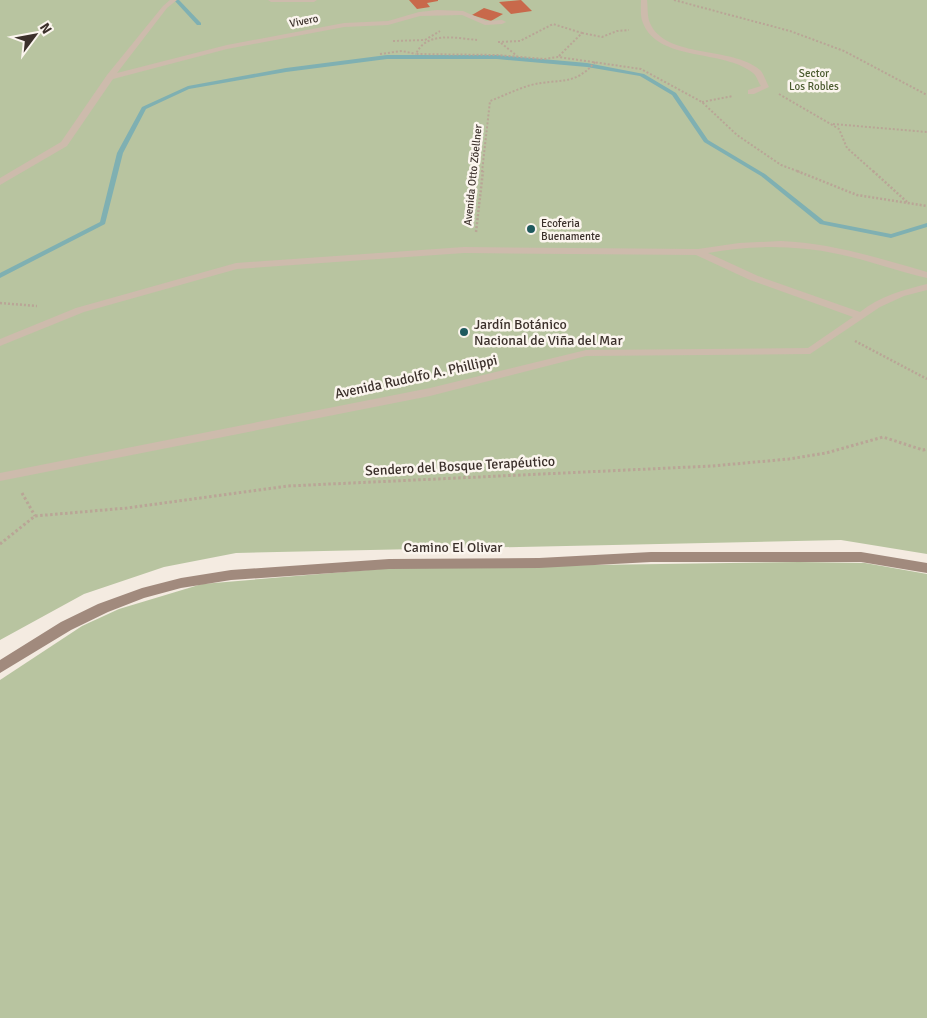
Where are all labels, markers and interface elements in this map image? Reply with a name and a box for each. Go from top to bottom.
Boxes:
north arrow [10,10,60,60]
street label: Vivero [288,12,320,30]
text: N [36,20,55,37]
park label: Sector Los Robles [789,67,839,93]
street label: Avenida Otto Zöellner [461,124,485,226]
place label: Ecoferia Buenamente [541,217,600,243]
marker: Ecoferia Buenamente [525,223,537,235]
place label: Jardín Botánico Nacional de Viña del Mar [474,316,623,349]
marker: Jardín Botánico Nacional de Viña del Mar [458,326,470,338]
street label: Avenida Rudolfo A. Phillippi [333,351,499,403]
street label: Sendero del Bosque Terapéutico [365,453,555,479]
street label: Camino El Olivar [403,539,503,556]

